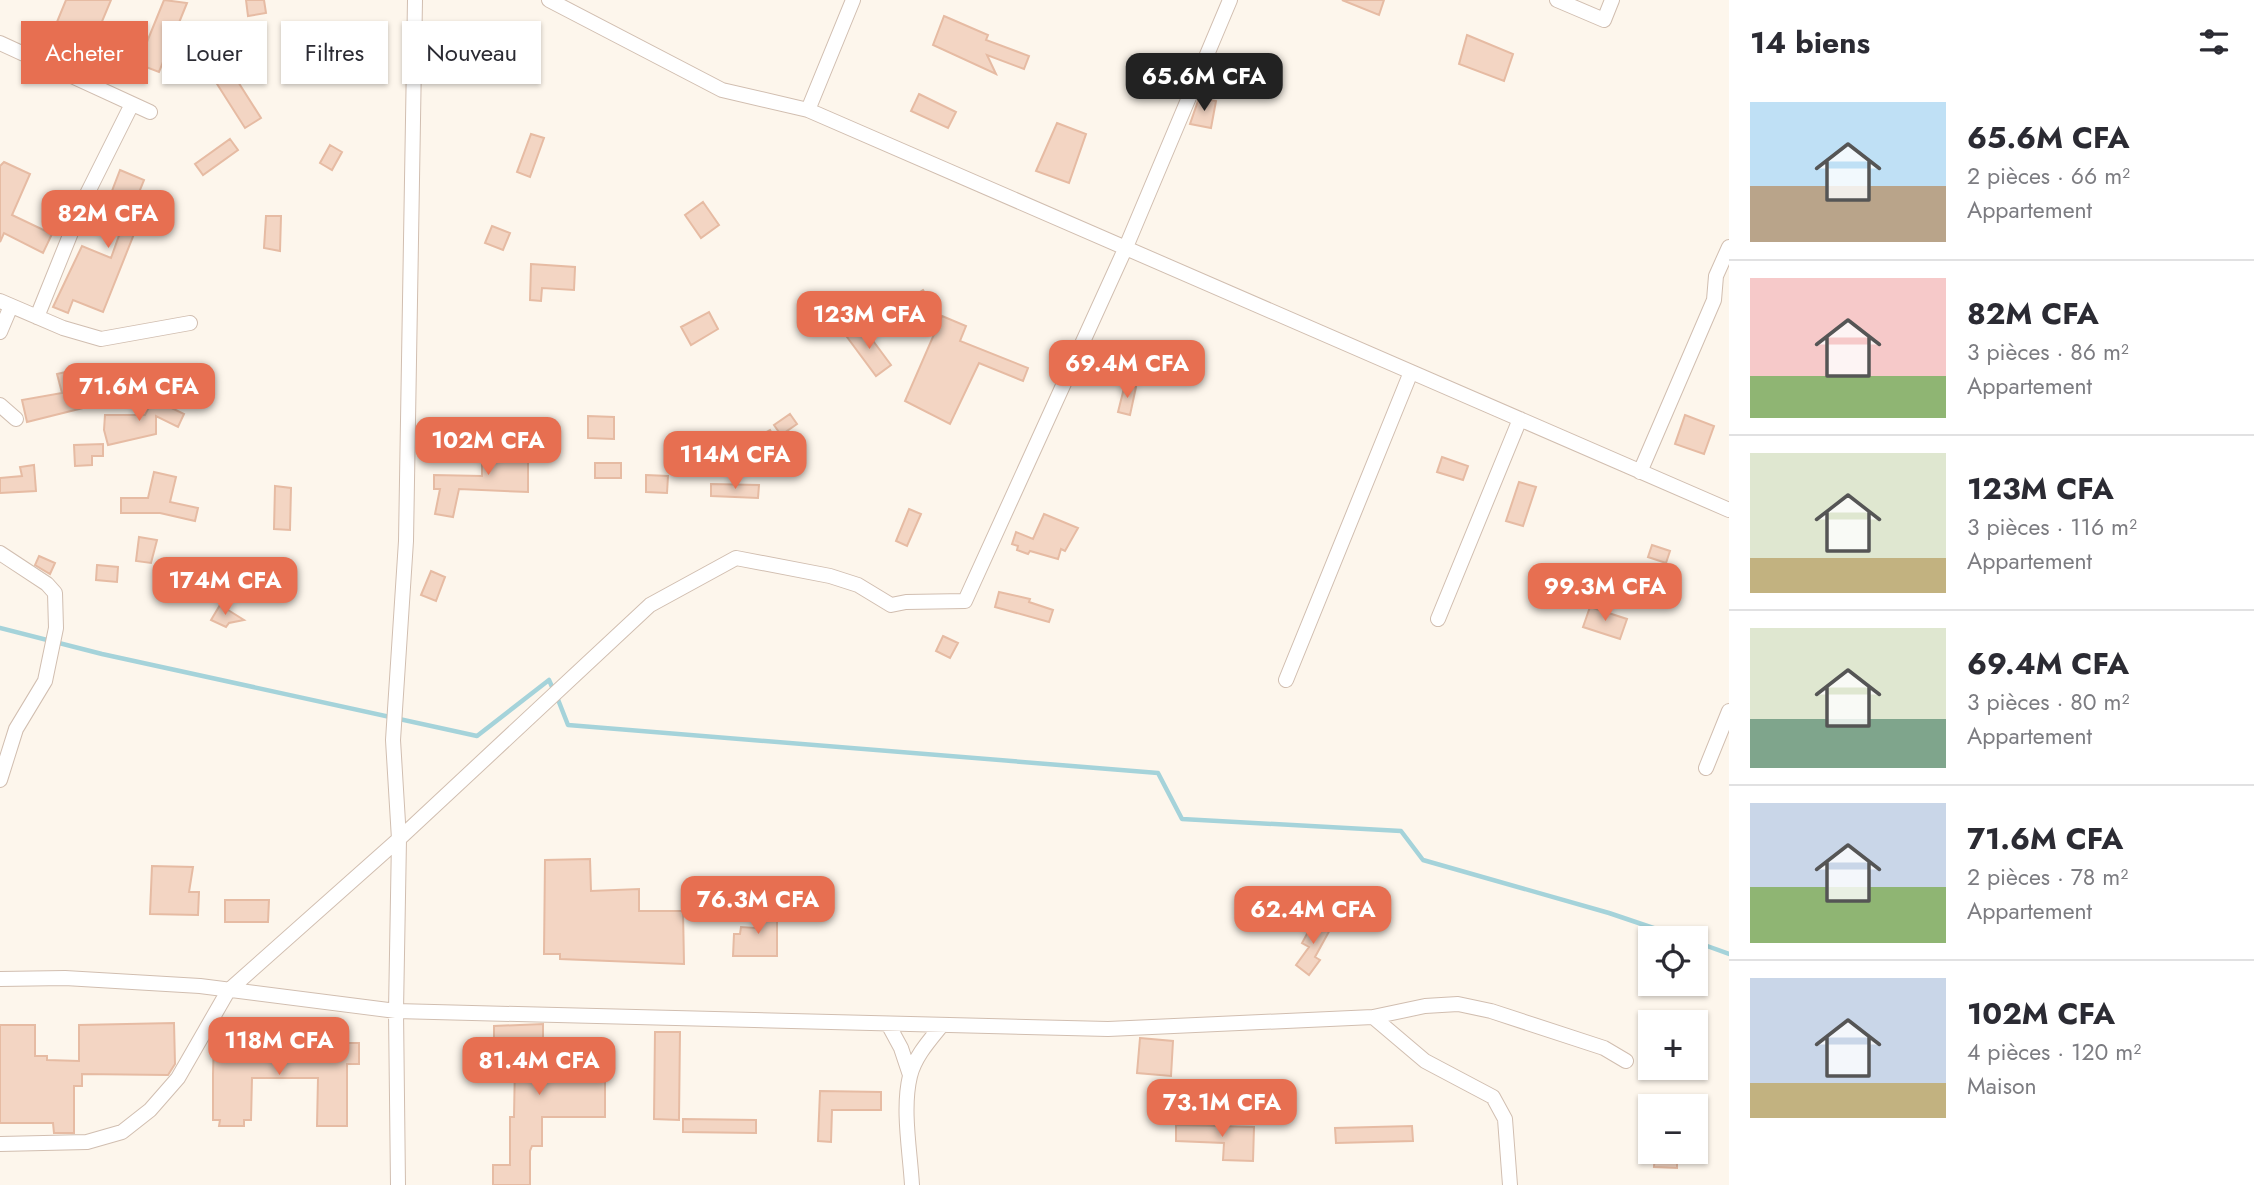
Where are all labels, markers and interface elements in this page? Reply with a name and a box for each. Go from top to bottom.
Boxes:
chip: Acheter [21,21,148,84]
chip: Louer [162,21,267,84]
chip: Filtres [281,21,388,84]
chip: Nouveau [402,21,541,84]
text: 14 biens [1750,21,1870,64]
icon: filters [2195,23,2233,61]
pin: 65.6M CFA [1124,54,1284,113]
text: 65.6M CFA [1142,59,1266,93]
text: 65.6M CFA [1967,116,2129,159]
icon: home [1806,130,1890,214]
text: 2 pièces · 66 m² [1967,159,2130,193]
pin: 82M CFA [43,190,173,250]
text: Appartement [1967,193,2092,227]
text: 82M CFA [57,196,159,230]
pin: 123M CFA [797,292,941,351]
text: 82M CFA [1967,292,2099,335]
text: 123M CFA [813,297,925,331]
icon: home [1806,306,1890,390]
text: 3 pièces · 86 m² [1967,335,2129,369]
pin: 69.4M CFA [1047,340,1207,400]
text: 69.4M CFA [1065,346,1189,380]
pin: 71.6M CFA [59,364,219,423]
text: 71.6M CFA [79,369,199,403]
text: Appartement [1967,369,2092,403]
pin: 102M CFA [416,418,560,477]
text: 102M CFA [431,423,545,457]
pin: 114M CFA [663,432,807,491]
text: 114M CFA [680,437,791,471]
text: 123M CFA [1967,467,2114,510]
icon: home [1806,481,1890,565]
text: 3 pièces · 116 m² [1967,510,2137,544]
text: Appartement [1967,544,2092,578]
pin: 174M CFA [153,558,297,617]
text: 174M CFA [168,563,282,597]
pin: 99.3M CFA [1525,564,1685,623]
text: 99.3M CFA [1544,569,1666,603]
text: 69.4M CFA [1967,642,2129,685]
icon: home [1806,656,1890,740]
text: 3 pièces · 80 m² [1967,685,2129,719]
text: Appartement [1967,719,2092,753]
text: 71.6M CFA [1967,817,2123,860]
icon: home [1806,831,1890,915]
text: 2 pièces · 78 m² [1967,860,2128,894]
pin: 76.3M CFA [678,876,838,936]
text: 76.3M CFA [697,882,819,916]
pin: 62.4M CFA [1233,886,1393,946]
text: 62.4M CFA [1250,892,1376,926]
text: Appartement [1967,894,2092,928]
map controls [1638,926,1708,1164]
button: locate [1638,926,1708,996]
text: 102M CFA [1967,992,2115,1035]
icon: home [1806,1006,1890,1090]
button: + [1638,1010,1708,1080]
pin: 118M CFA [207,1018,351,1077]
text: 118M CFA [224,1023,334,1057]
text: 4 pièces · 120 m² [1967,1035,2141,1069]
pin: 81.4M CFA [459,1038,619,1097]
text: 81.4M CFA [478,1043,600,1077]
text: Maison [1967,1069,2037,1103]
pin: 73.1M CFA [1142,1080,1302,1139]
text: 73.1M CFA [1163,1085,1281,1119]
button: − [1638,1094,1708,1164]

